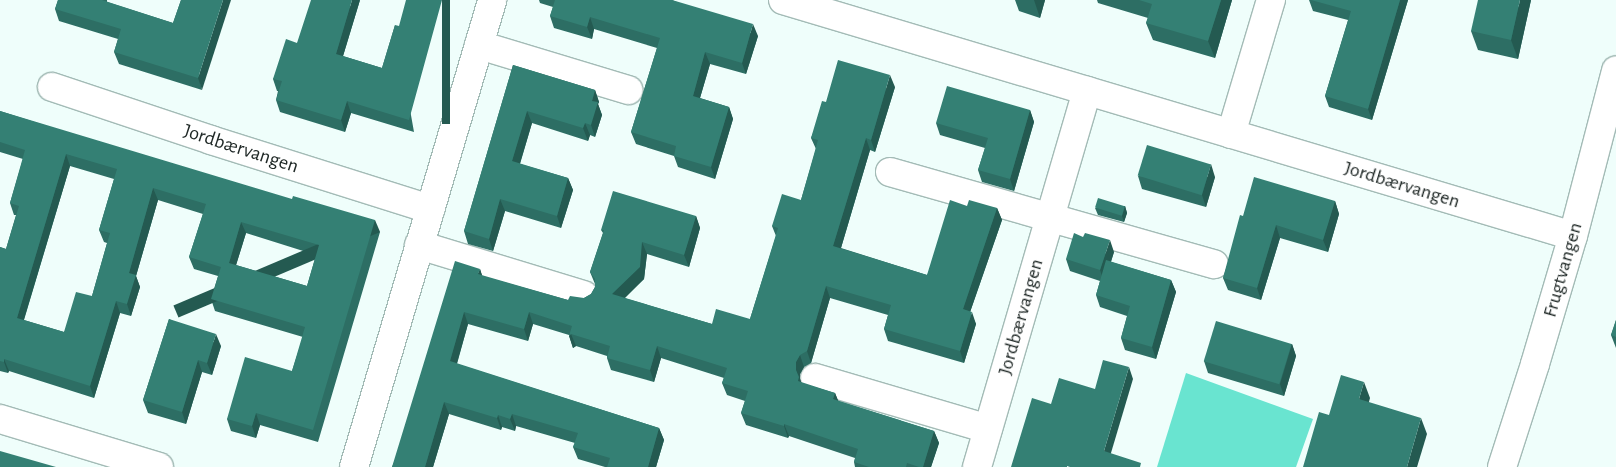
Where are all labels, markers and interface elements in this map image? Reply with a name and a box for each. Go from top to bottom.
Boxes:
street label: Jordbærvangen [180,119,302,179]
street label: Jordbærvangen [1341,156,1463,214]
street label: Frugtvangen [1538,220,1588,320]
street label: Jordbærvangen [993,256,1049,378]

